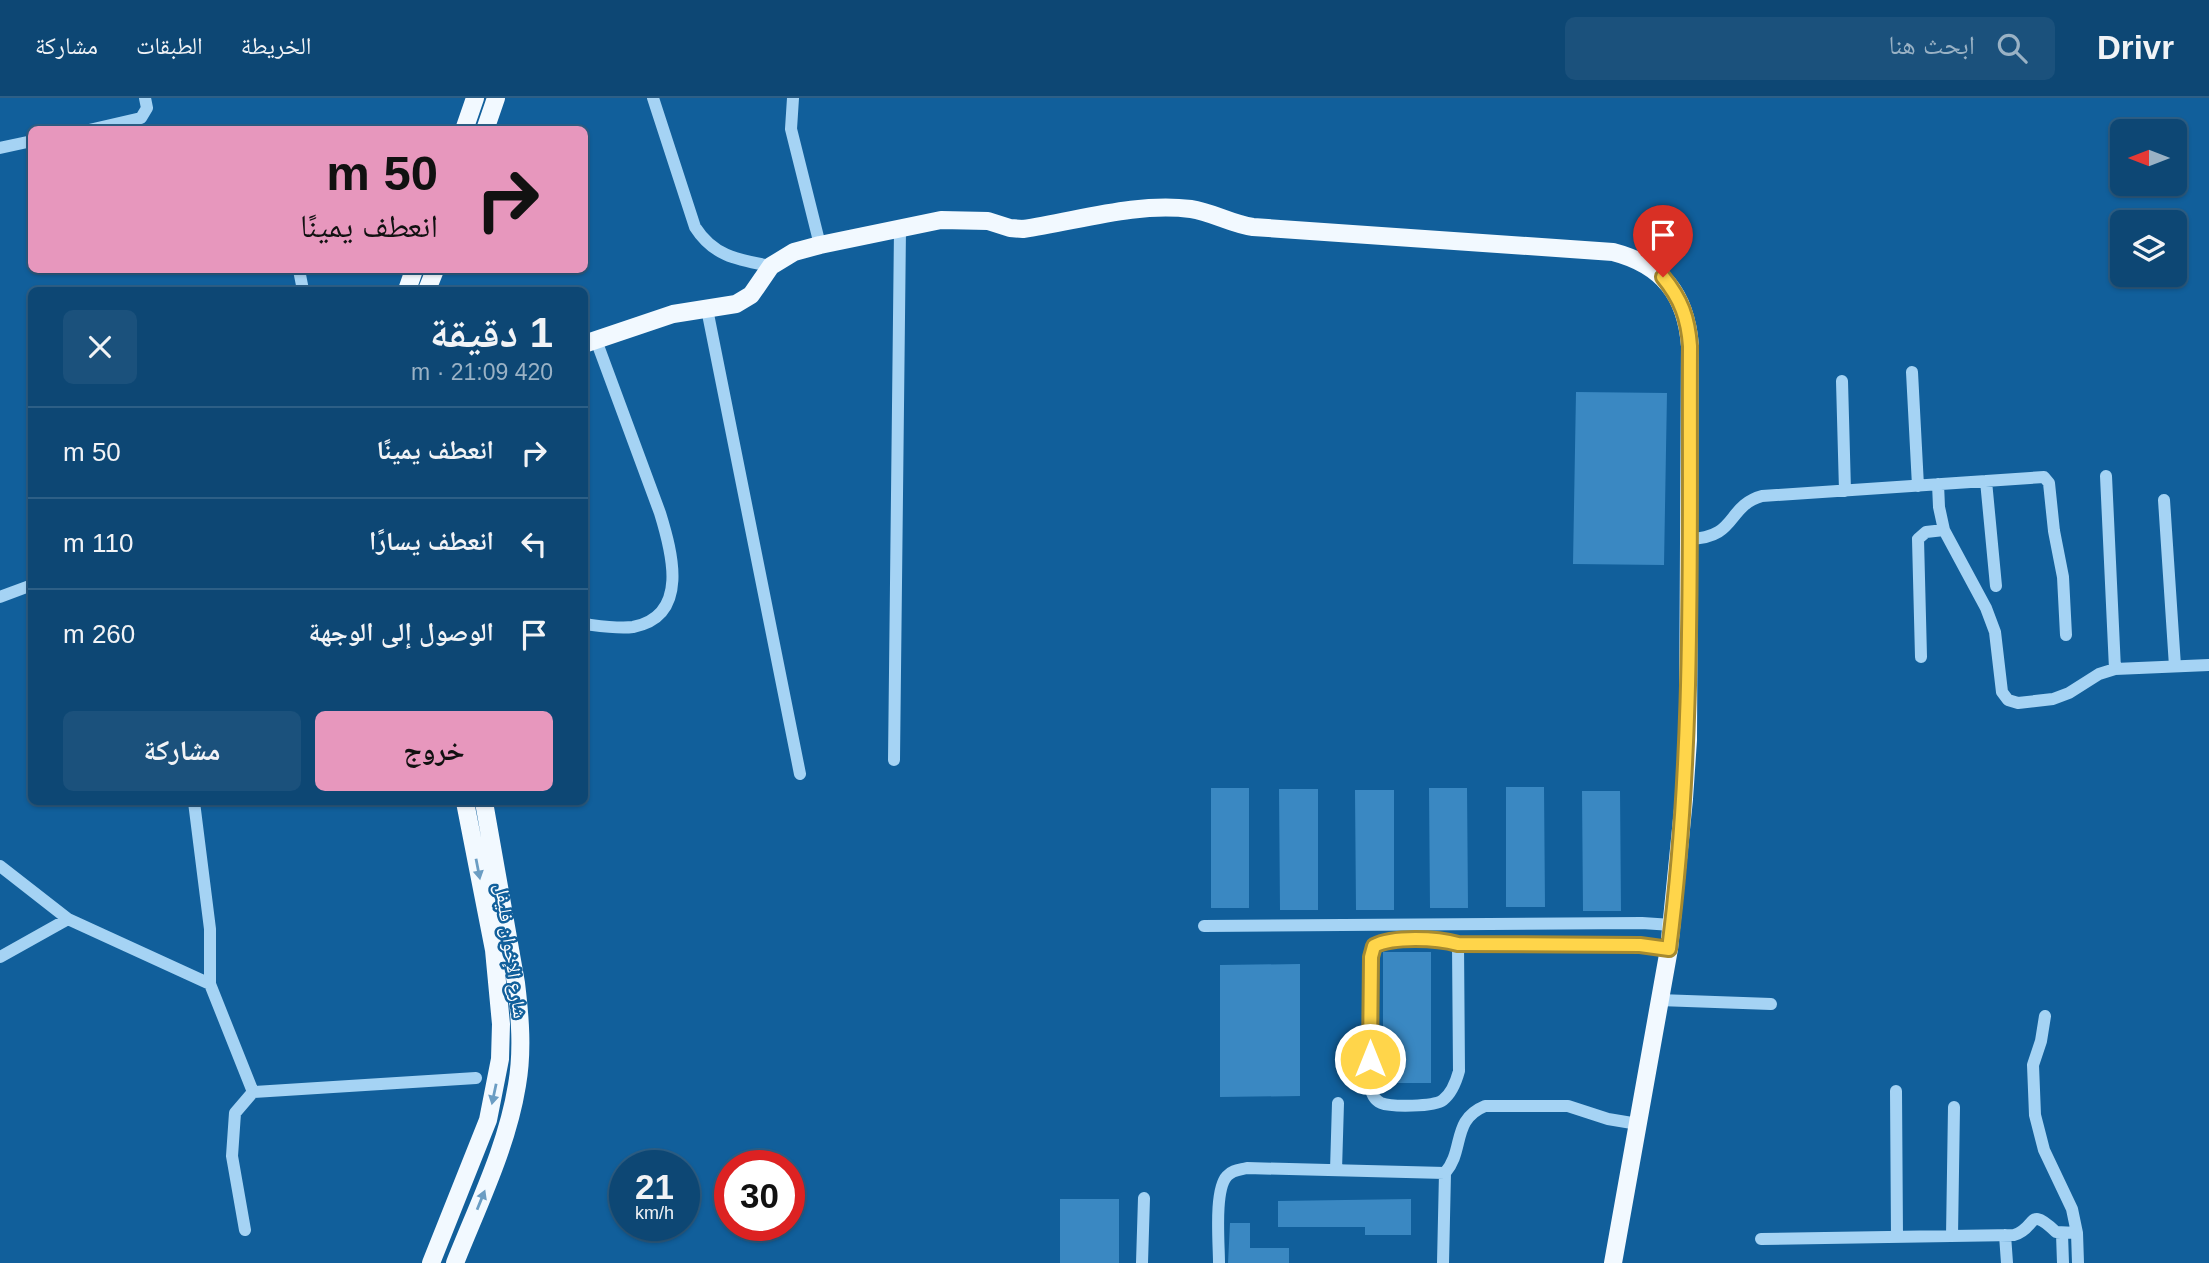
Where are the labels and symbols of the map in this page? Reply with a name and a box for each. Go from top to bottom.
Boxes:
north arrow [2110,119,2188,196]
pin [1633,205,1693,277]
one-way arrow [473,858,484,880]
street label: شارع الإخوان فليفل [489,882,531,1020]
position arrow [1333,1022,1407,1096]
one-way arrow [489,1083,500,1105]
speed limit sign: 30 [714,1150,805,1241]
one-way arrow [475,1189,486,1210]

